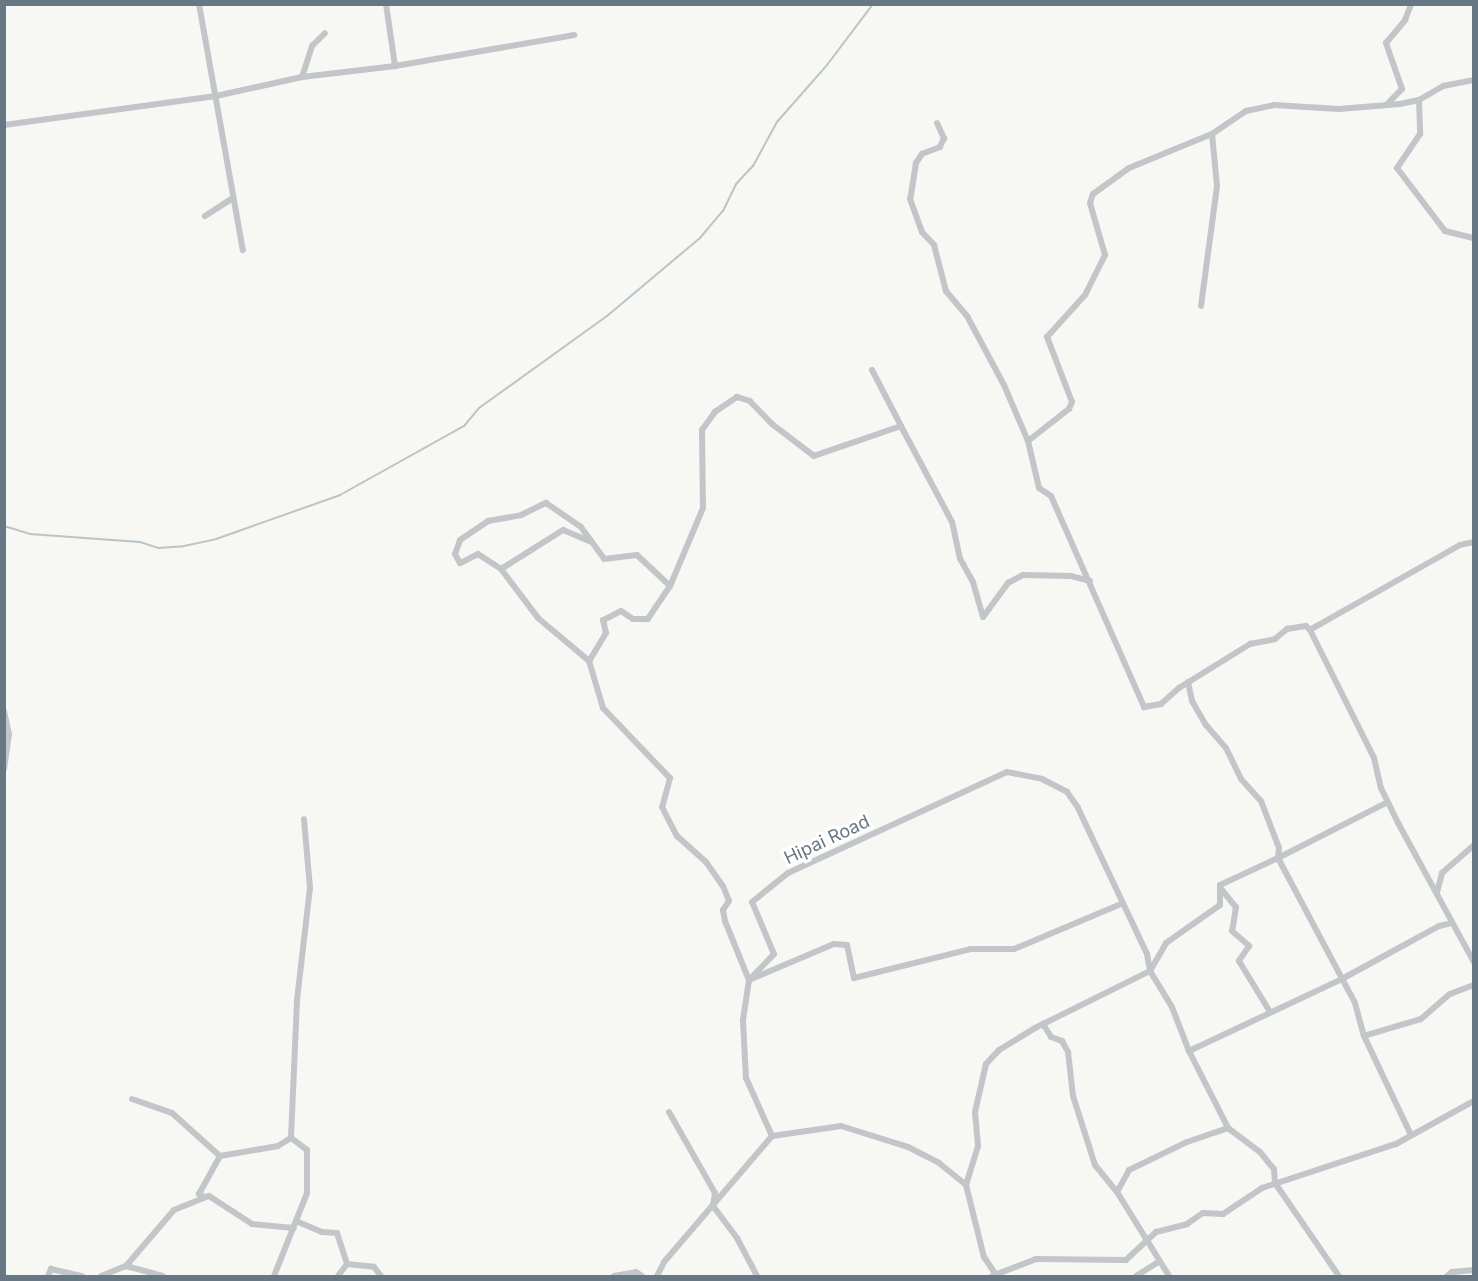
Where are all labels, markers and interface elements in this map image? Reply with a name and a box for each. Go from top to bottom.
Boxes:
street label: Hipai Road [781,811,873,869]

